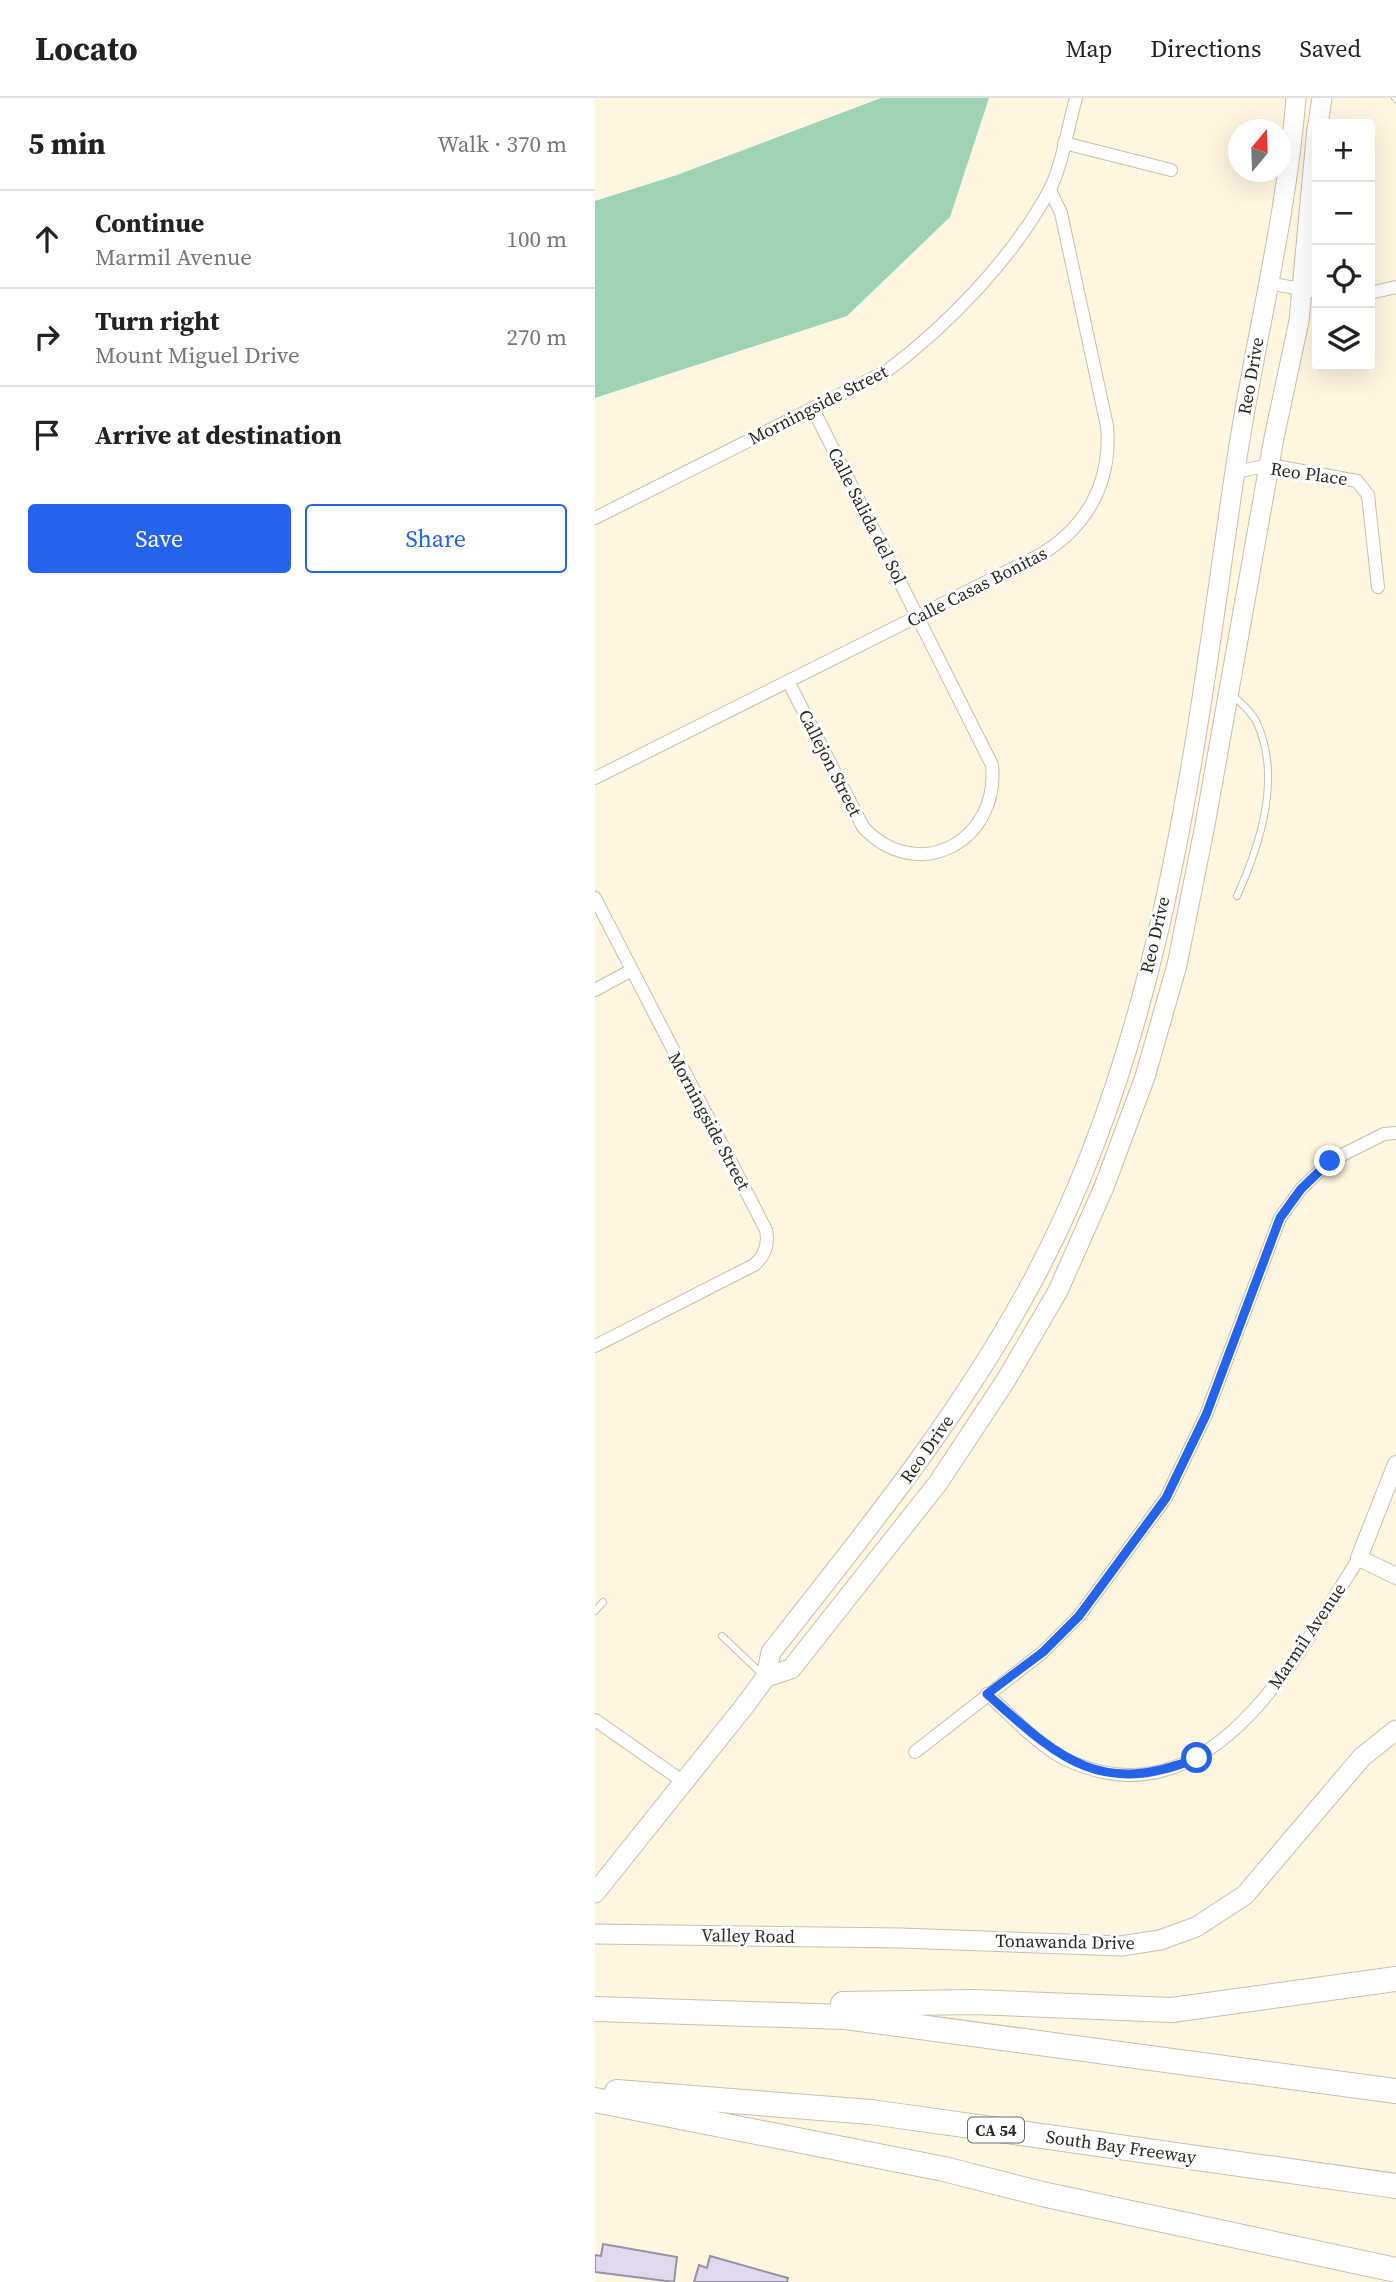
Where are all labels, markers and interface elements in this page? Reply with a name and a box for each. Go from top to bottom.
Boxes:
text: Locato [35,26,138,71]
text: Map [1065,32,1112,65]
text: Directions [1150,32,1261,65]
text: Saved [1299,32,1361,65]
north arrow [1228,119,1291,182]
map controls [1312,119,1375,371]
button: + [1312,119,1375,182]
text: 5 min [28,123,106,164]
text: Walk · 370 m [437,128,567,160]
button: − [1312,182,1375,245]
text: Continue [95,205,204,241]
icon: ahead [28,220,66,258]
text: 100 m [506,223,567,255]
text: Marmil Avenue [95,241,252,273]
button: locate [1312,245,1375,308]
text: Turn right [95,303,219,339]
button: layers [1312,308,1375,371]
icon: right [28,318,66,356]
text: 270 m [506,321,567,353]
street label: Reo Drive [1231,335,1270,417]
text: Mount Miguel Drive [95,339,300,371]
street label: Morningside Street [744,359,892,450]
icon: arrive [28,416,66,454]
text: Arrive at destination [95,417,342,453]
street label: Calle Salida del Sol [822,443,913,588]
street label: Reo Place [1269,456,1349,491]
button: Save [28,504,291,573]
button: Share [305,504,567,573]
street label: Calle Casas Bonitas [902,540,1051,633]
street label: Callejon Street [793,705,868,821]
street label: Reo Drive [1134,894,1175,976]
street label: Morningside Street [662,1047,756,1194]
route end [1314,1145,1345,1176]
street label: Reo Drive [894,1410,959,1488]
street label: Marmil Avenue [1262,1578,1351,1694]
route start [1181,1742,1212,1773]
street label: Valley Road [701,1922,795,1949]
street label: Tonawanda Drive [995,1928,1135,1955]
road number: CA 54 [968,2118,1024,2142]
street label: South Bay Freeway [1044,2124,1199,2170]

